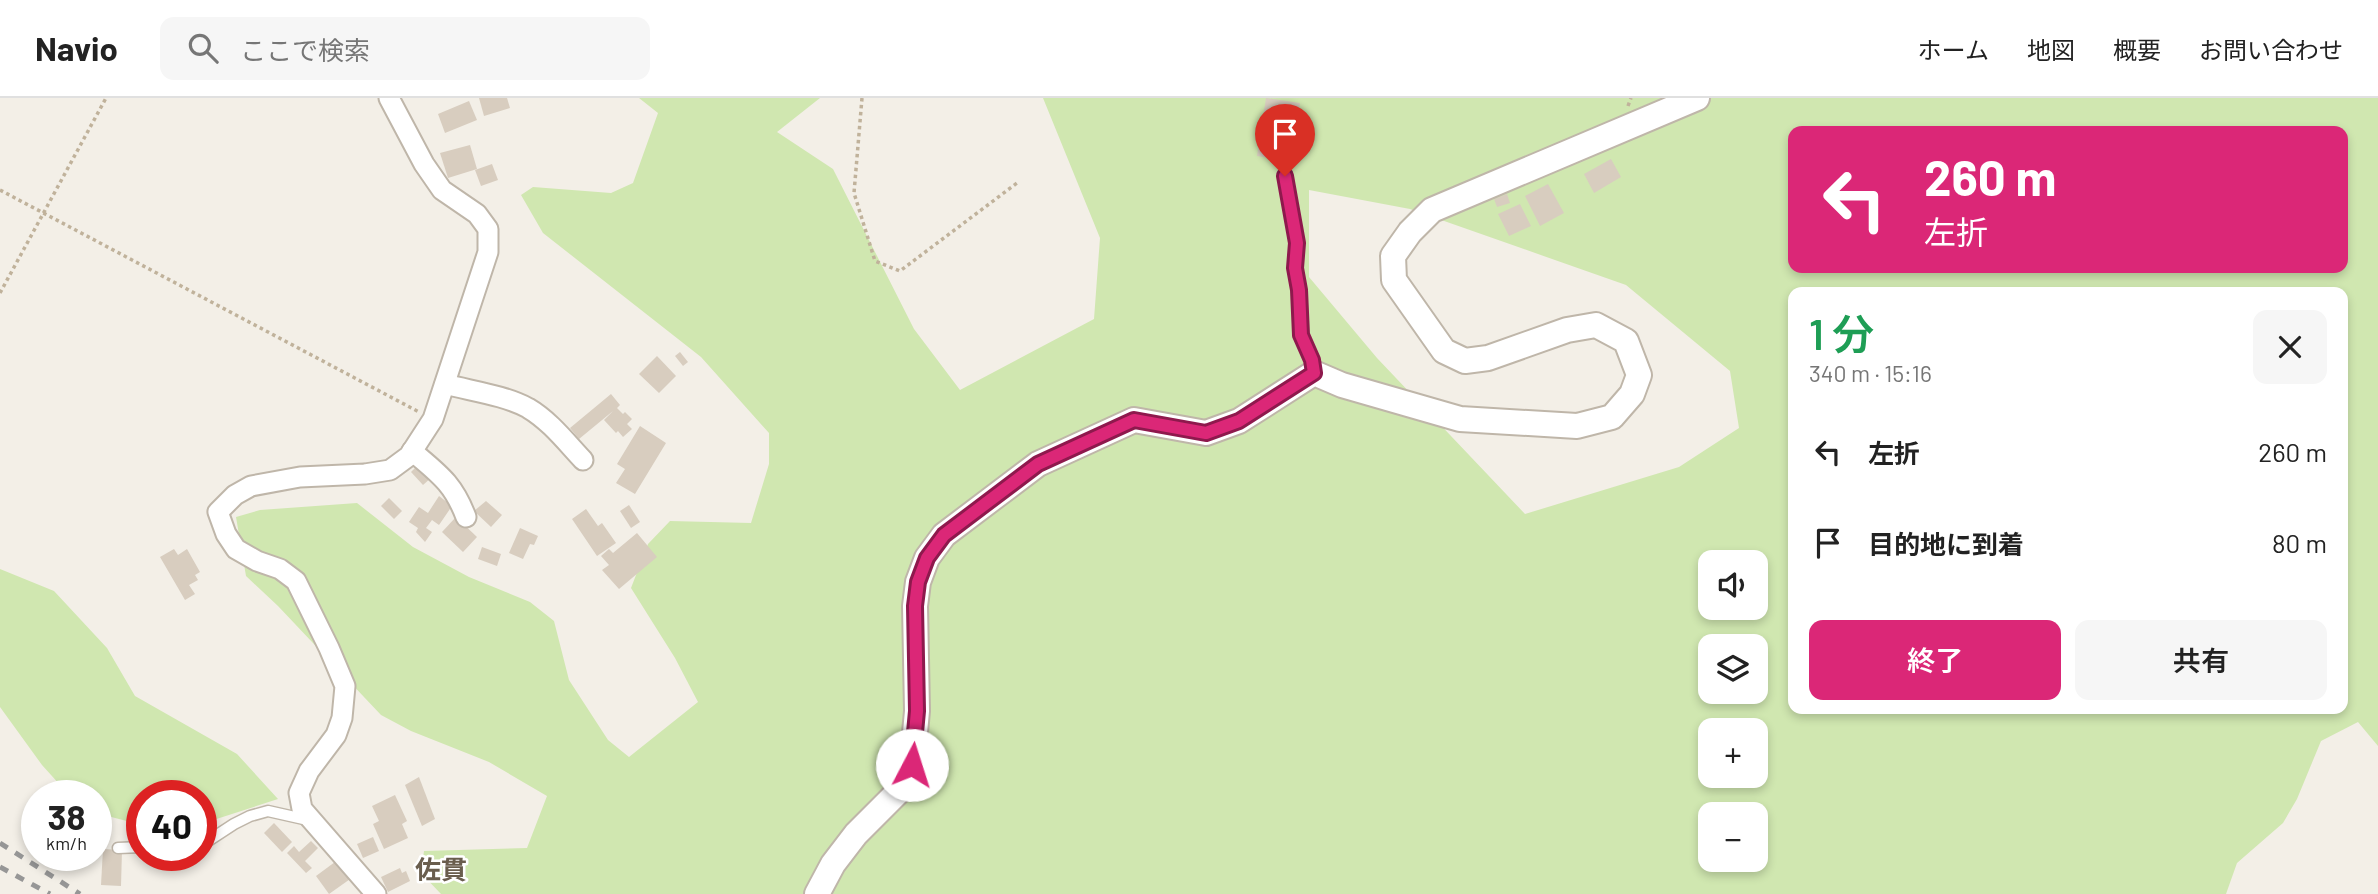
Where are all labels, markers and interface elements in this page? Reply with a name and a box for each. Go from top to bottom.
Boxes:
search box [160,17,650,80]
text: Navio [35,28,118,68]
icon: search [184,29,222,67]
text: ここで検索 [240,34,370,65]
text: ホーム [1918,35,1989,64]
text: 地図 [2027,35,2075,64]
text: 概要 [2113,35,2161,64]
text: お問い合わせ [2199,35,2343,64]
pin [1255,104,1315,176]
icon: arrive [1266,115,1304,153]
text: 260 m [1924,147,2056,206]
icon: left [1809,154,1900,245]
text: 左折 [1924,212,1988,250]
text: 1 分 [1809,308,1874,358]
button: close [2253,310,2327,384]
text: 340 m · 15:16 [1809,359,1932,387]
icon: left [1809,433,1847,471]
text: 260 m [2258,436,2327,467]
text: 左折 [1868,437,1920,468]
icon: arrive [1809,524,1847,562]
text: 80 m [2272,527,2327,558]
text: 目的地に到着 [1868,528,2024,559]
map controls [1698,550,1768,872]
button: sound [1698,550,1768,620]
button: 終了 [1809,620,2061,700]
button: 共有 [2075,620,2327,700]
button: layers [1698,634,1768,704]
button: + [1698,718,1768,788]
position arrow [875,728,949,802]
speed limit sign: 40 [126,780,217,871]
text: 38 [48,795,85,837]
button: − [1698,802,1768,872]
text: km/h [46,832,87,854]
district label: 佐貫 [415,853,467,884]

